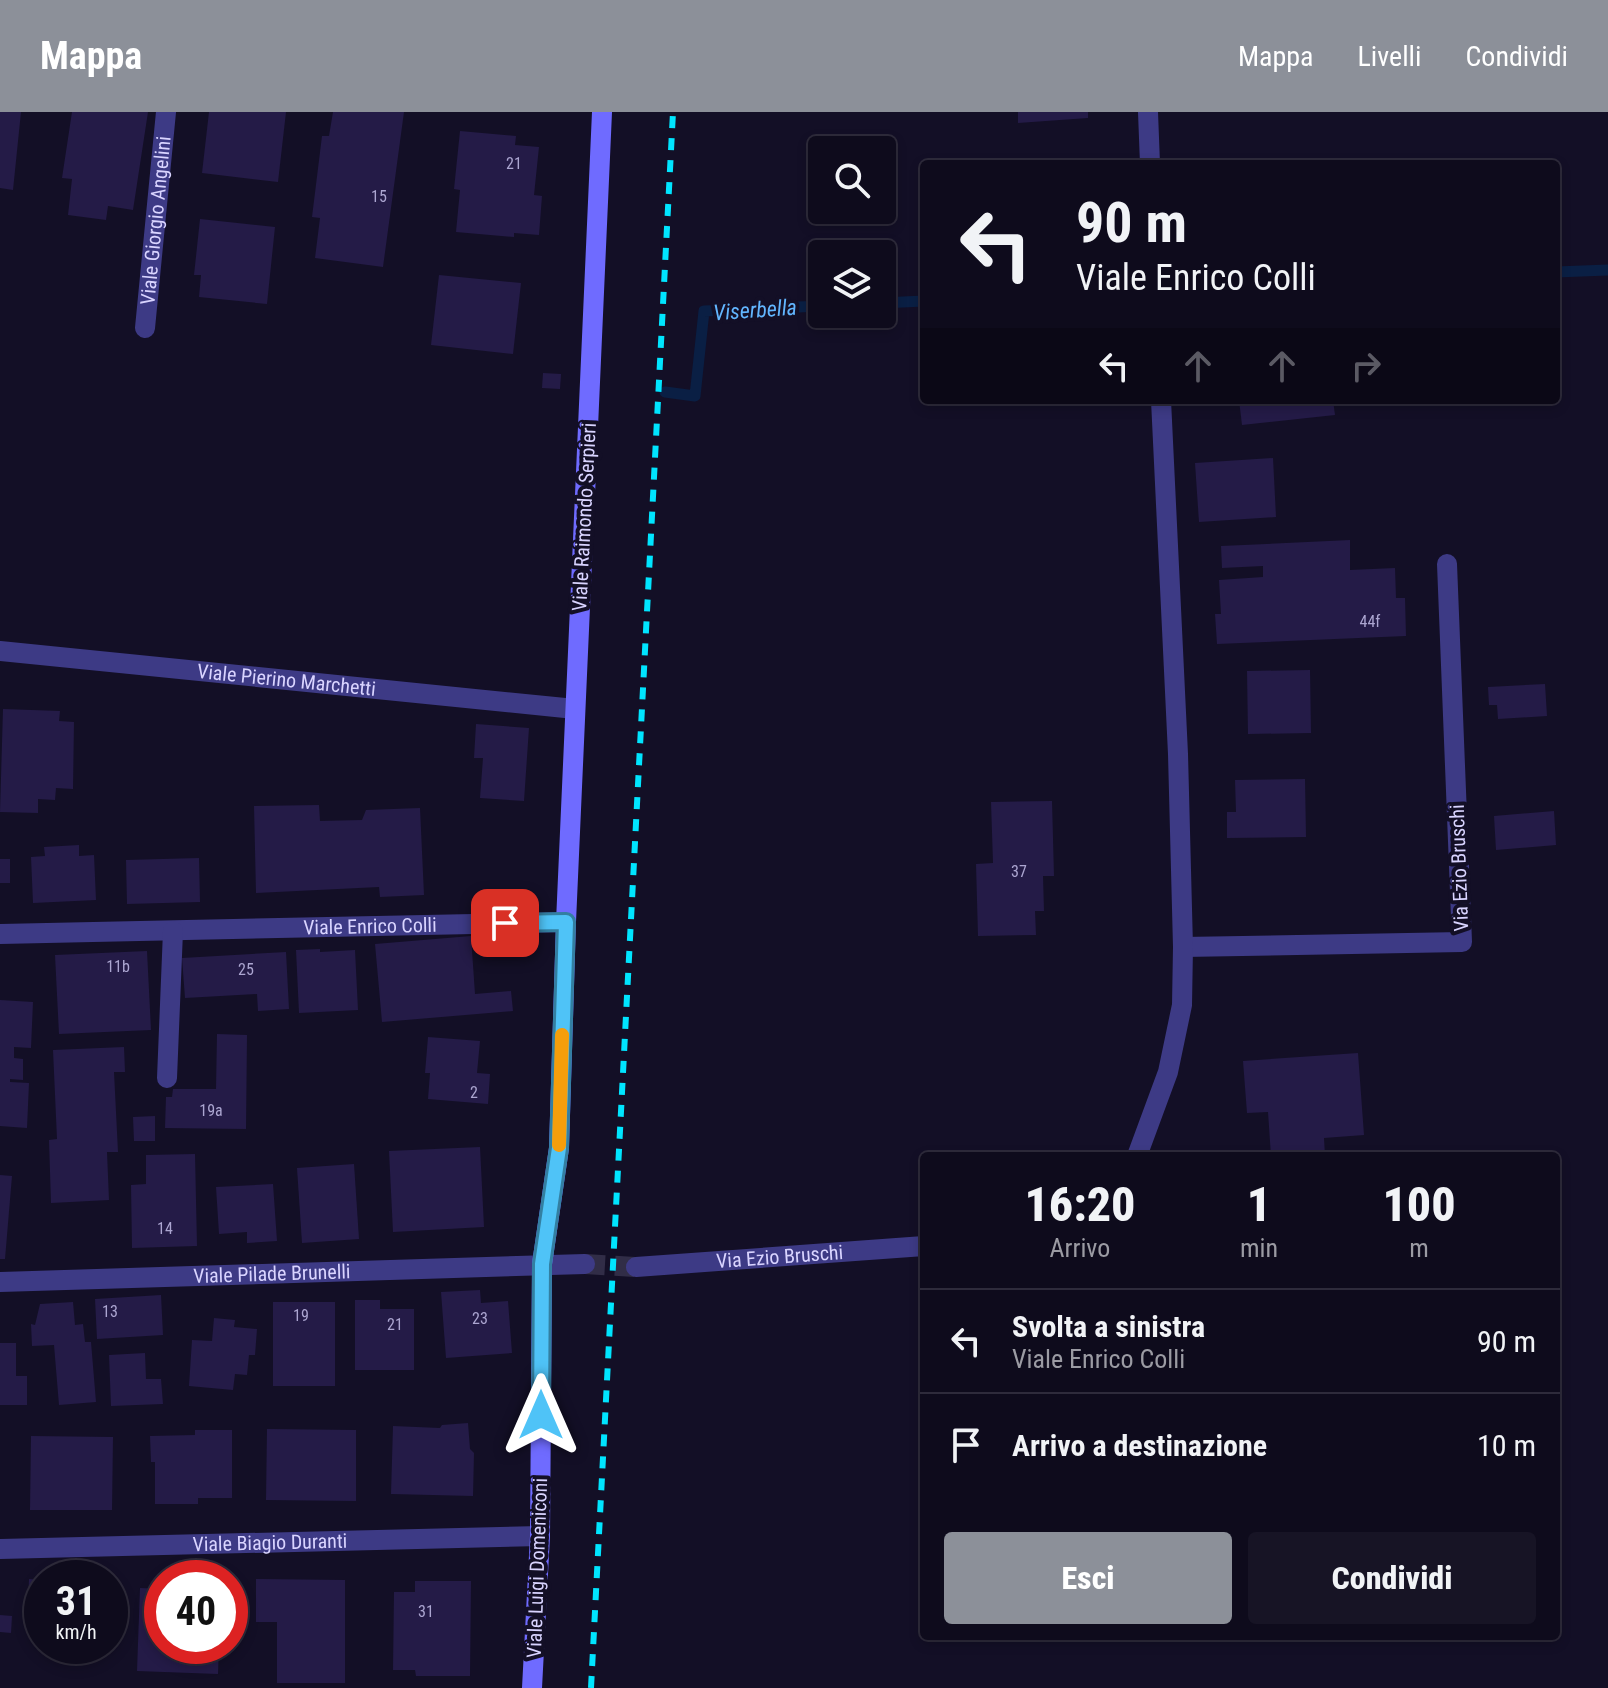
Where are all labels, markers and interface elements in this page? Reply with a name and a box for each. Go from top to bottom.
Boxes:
text: Mappa [40,34,142,78]
text: Mappa [1238,40,1314,73]
text: Livelli [1358,40,1421,73]
text: Condividi [1465,40,1568,73]
street label: Viale Giorgio Angelini [135,135,176,306]
map controls [808,136,896,328]
button: search [808,136,896,224]
house number: 21 [506,154,522,173]
house number: 15 [371,187,387,206]
text: 90 m [1076,190,1187,256]
icon: left [944,192,1048,296]
button: layers [808,240,896,328]
text: Viale Enrico Colli [1076,257,1316,299]
water label: Viserbella [712,295,798,325]
icon: left [1092,344,1136,388]
icon: ahead [1176,344,1220,388]
icon: ahead [1260,344,1304,388]
icon: right [1344,344,1388,388]
street label: Viale Raimondo Serpieri [567,422,601,612]
house number: 44f [1360,612,1380,631]
street label: Viale Pierino Marchetti [196,659,377,701]
street label: Via Ezio Bruschi [1445,804,1473,932]
house number: 37 [1011,862,1027,881]
pin [471,889,539,957]
icon: arrive [483,901,527,945]
street label: Viale Enrico Colli [303,913,437,940]
house number: 11b [106,957,130,976]
house number: 25 [238,960,254,979]
house number: 2 [470,1083,478,1102]
house number: 19a [199,1101,223,1120]
text: 16:20 [1024,1176,1136,1233]
text: 1 [1247,1176,1271,1233]
text: 100 [1382,1176,1456,1233]
house number: 14 [157,1219,173,1238]
text: Arrivo [1050,1233,1110,1263]
text: min [1240,1233,1278,1263]
text: m [1409,1233,1429,1263]
street label: Via Ezio Bruschi [715,1240,844,1273]
street label: Viale Pilade Brunelli [193,1259,351,1288]
house number: 13 [102,1302,118,1321]
house number: 19 [293,1306,309,1325]
house number: 23 [472,1309,488,1328]
text: Svolta a sinistra [1012,1309,1205,1344]
house number: 21 [387,1315,403,1334]
icon: left [944,1319,988,1363]
text: 90 m [1477,1324,1536,1359]
text: Viale Enrico Colli [1012,1344,1185,1374]
position arrow [499,1373,583,1457]
icon: arrive [944,1423,988,1467]
text: Arrivo a destinazione [1012,1428,1267,1463]
text: 10 m [1477,1428,1536,1463]
street label: Viale Luigi Domeniconi [522,1478,552,1658]
street label: Viale Biagio Duranti [192,1529,348,1556]
button: Esci [944,1532,1232,1624]
button: Condividi [1248,1532,1536,1624]
speed limit sign: 40 [144,1560,248,1664]
text: 31 [56,1578,96,1625]
house number: 31 [418,1602,434,1621]
text: km/h [55,1620,97,1644]

